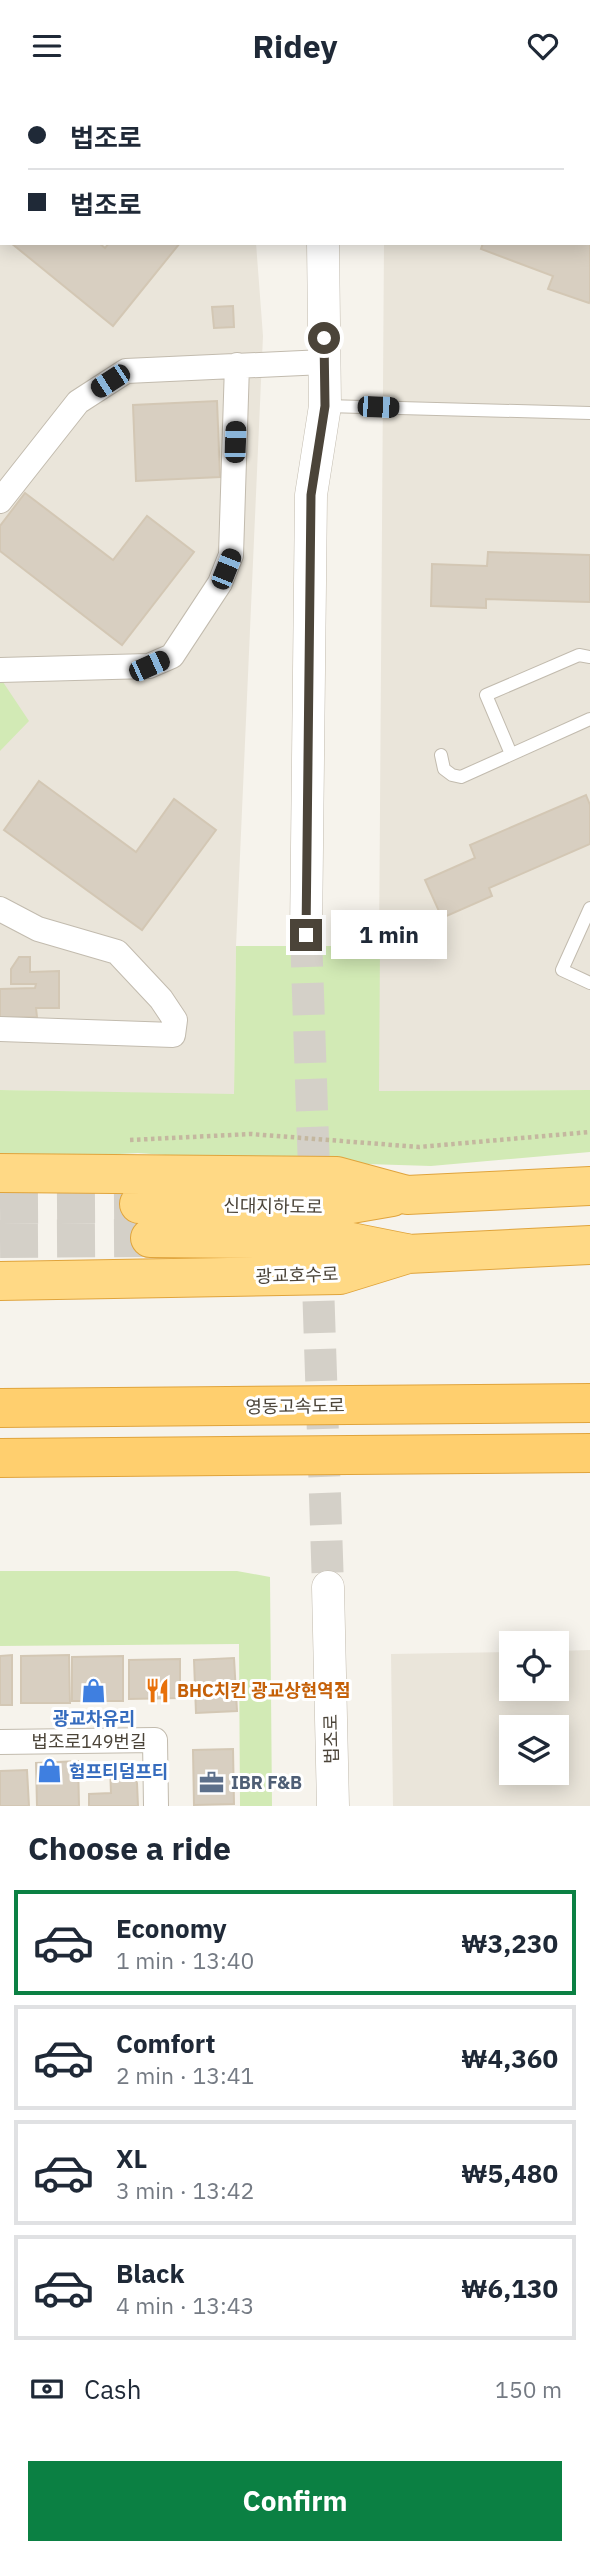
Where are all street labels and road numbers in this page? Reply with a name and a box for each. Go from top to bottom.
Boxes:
street label: 신대지하도로 [223,1194,323,1218]
street label: 광교호수로 [255,1262,339,1288]
street label: 영동고속도로 [245,1394,345,1418]
street label: 법조로 [319,1714,343,1764]
street label: 법조로149번길 [31,1730,147,1753]

